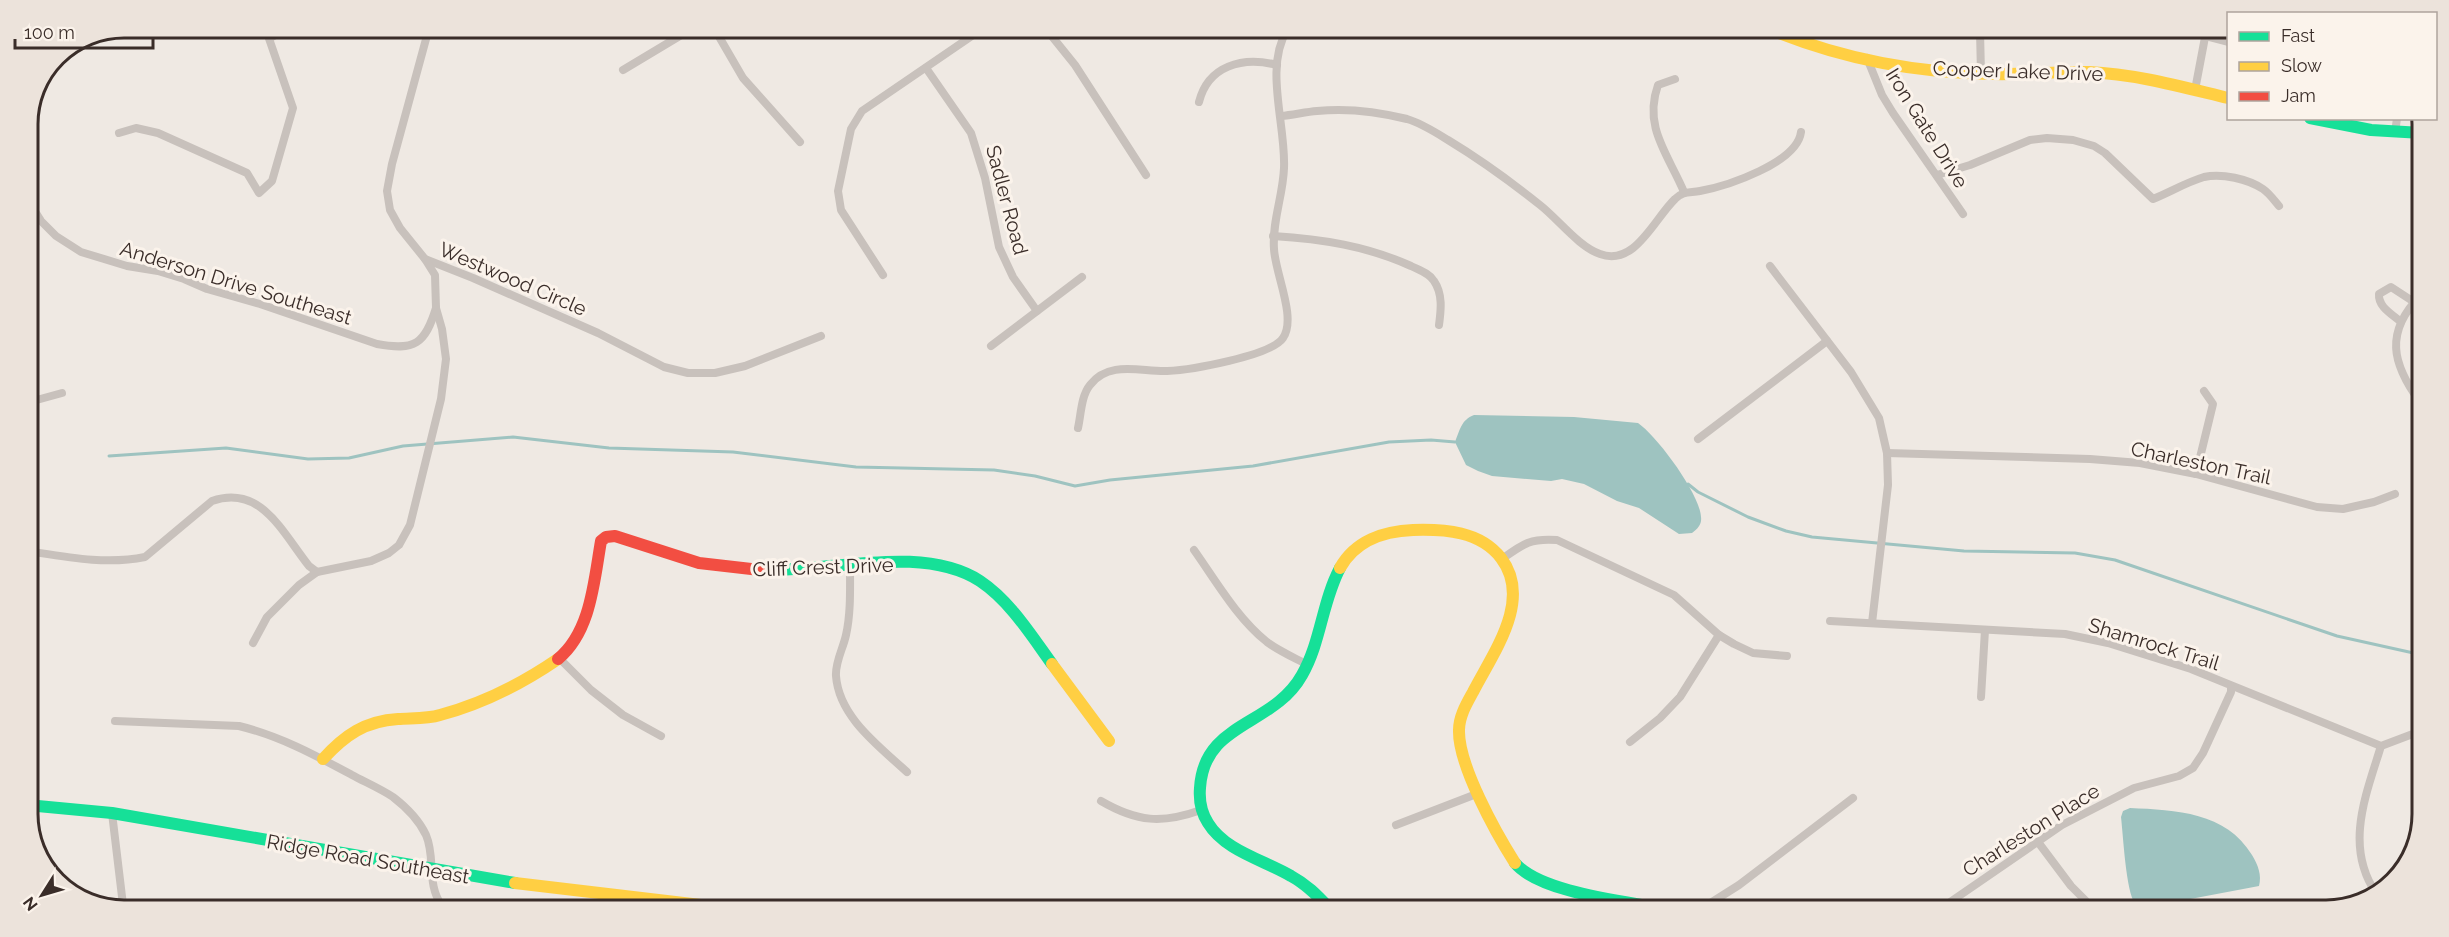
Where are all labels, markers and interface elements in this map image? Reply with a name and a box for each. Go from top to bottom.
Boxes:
scale bar [15,12,153,50]
legend [2227,12,2437,120]
text: 100 m [24,22,75,43]
text: Fast [2281,25,2315,46]
text: Slow [2281,55,2322,76]
street label: Cooper Lake Drive [1932,56,2104,86]
street label: Iron Gate Drive [1881,64,1973,192]
text: Jam [2281,85,2316,106]
street label: Sadler Road [981,143,1033,257]
street label: Anderson Drive Southeast [117,236,355,330]
street label: Westwood Circle [436,237,591,321]
street label: Charleston Trail [2129,436,2274,490]
street label: Cliff Crest Drive [752,553,894,581]
street label: Shamrock Trail [2086,613,2223,675]
street label: Charleston Place [1958,778,2104,882]
street label: Ridge Road Southeast [265,829,471,889]
north arrow [12,865,72,925]
text: N [19,893,42,914]

